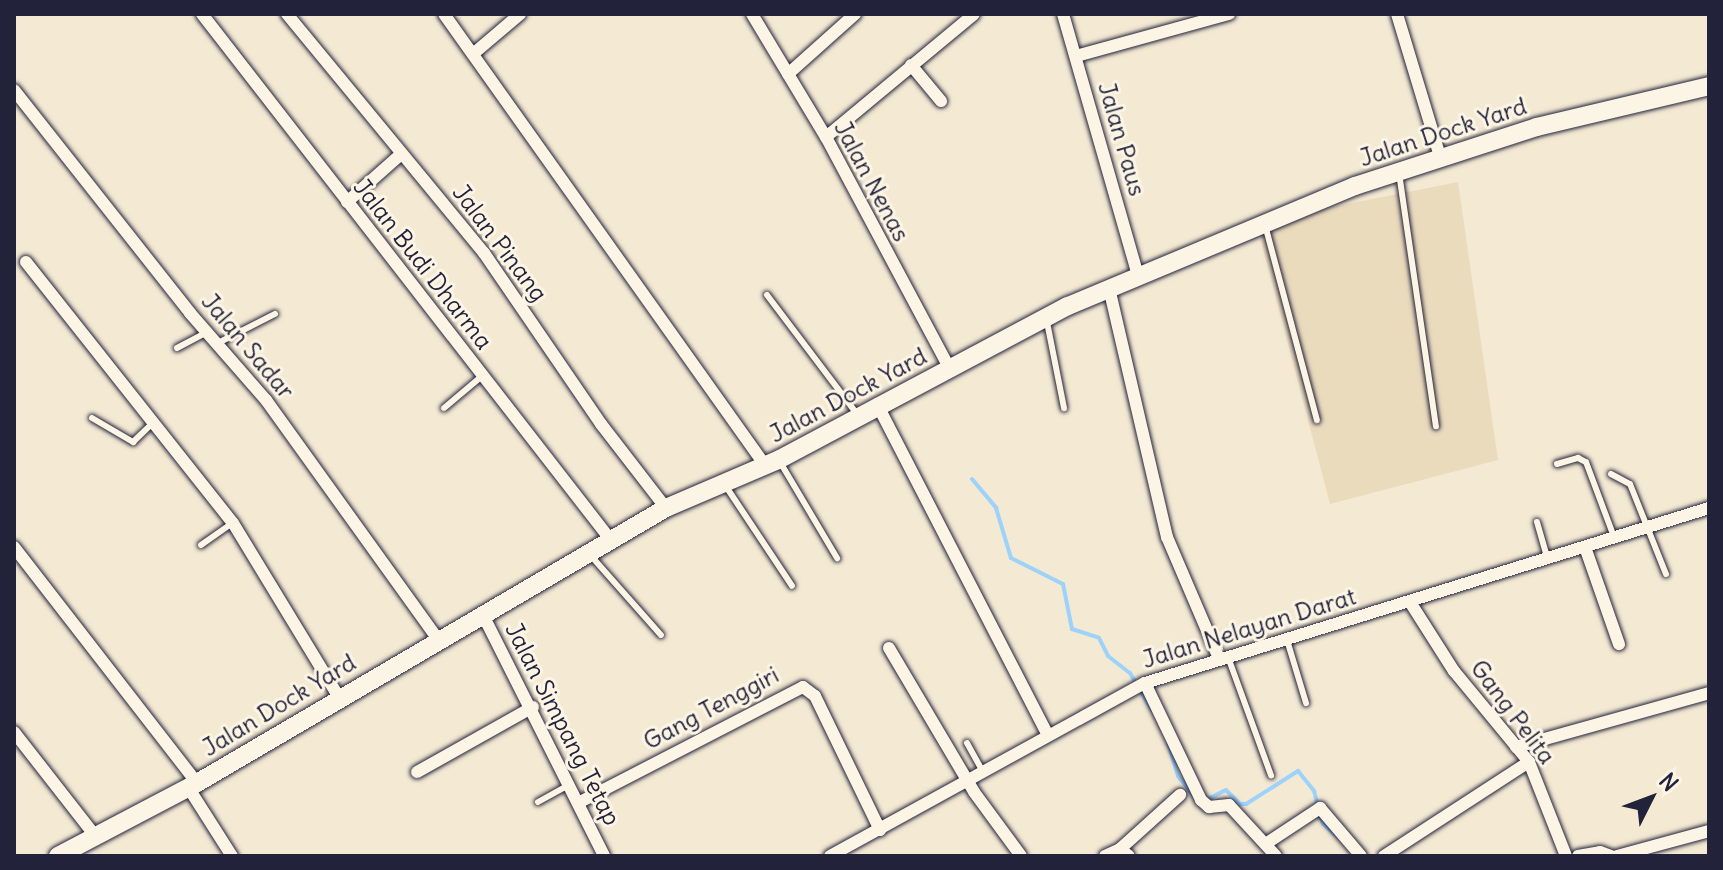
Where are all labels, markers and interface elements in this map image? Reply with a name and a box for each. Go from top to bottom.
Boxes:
street label: Jalan Paus [1092,79,1152,199]
street label: Jalan Dock Yard [1356,91,1530,173]
street label: Jalan Nenas [828,116,916,246]
street label: Jalan Budi Dharma [347,173,499,355]
street label: Jalan Pinang [447,179,553,307]
street label: Jalan Sadar [195,287,301,405]
street label: Jalan Dock Yard [764,341,932,449]
street label: Jalan Nelayan Darat [1139,582,1359,674]
street label: Jalan Simpang Tetap [499,618,627,830]
street label: Jalan Dock Yard [197,648,361,762]
street label: Gang Pelita [1464,654,1562,770]
street label: Gang Tenggiri [638,660,784,756]
north arrow [1611,758,1691,838]
text: N [1653,767,1684,797]

